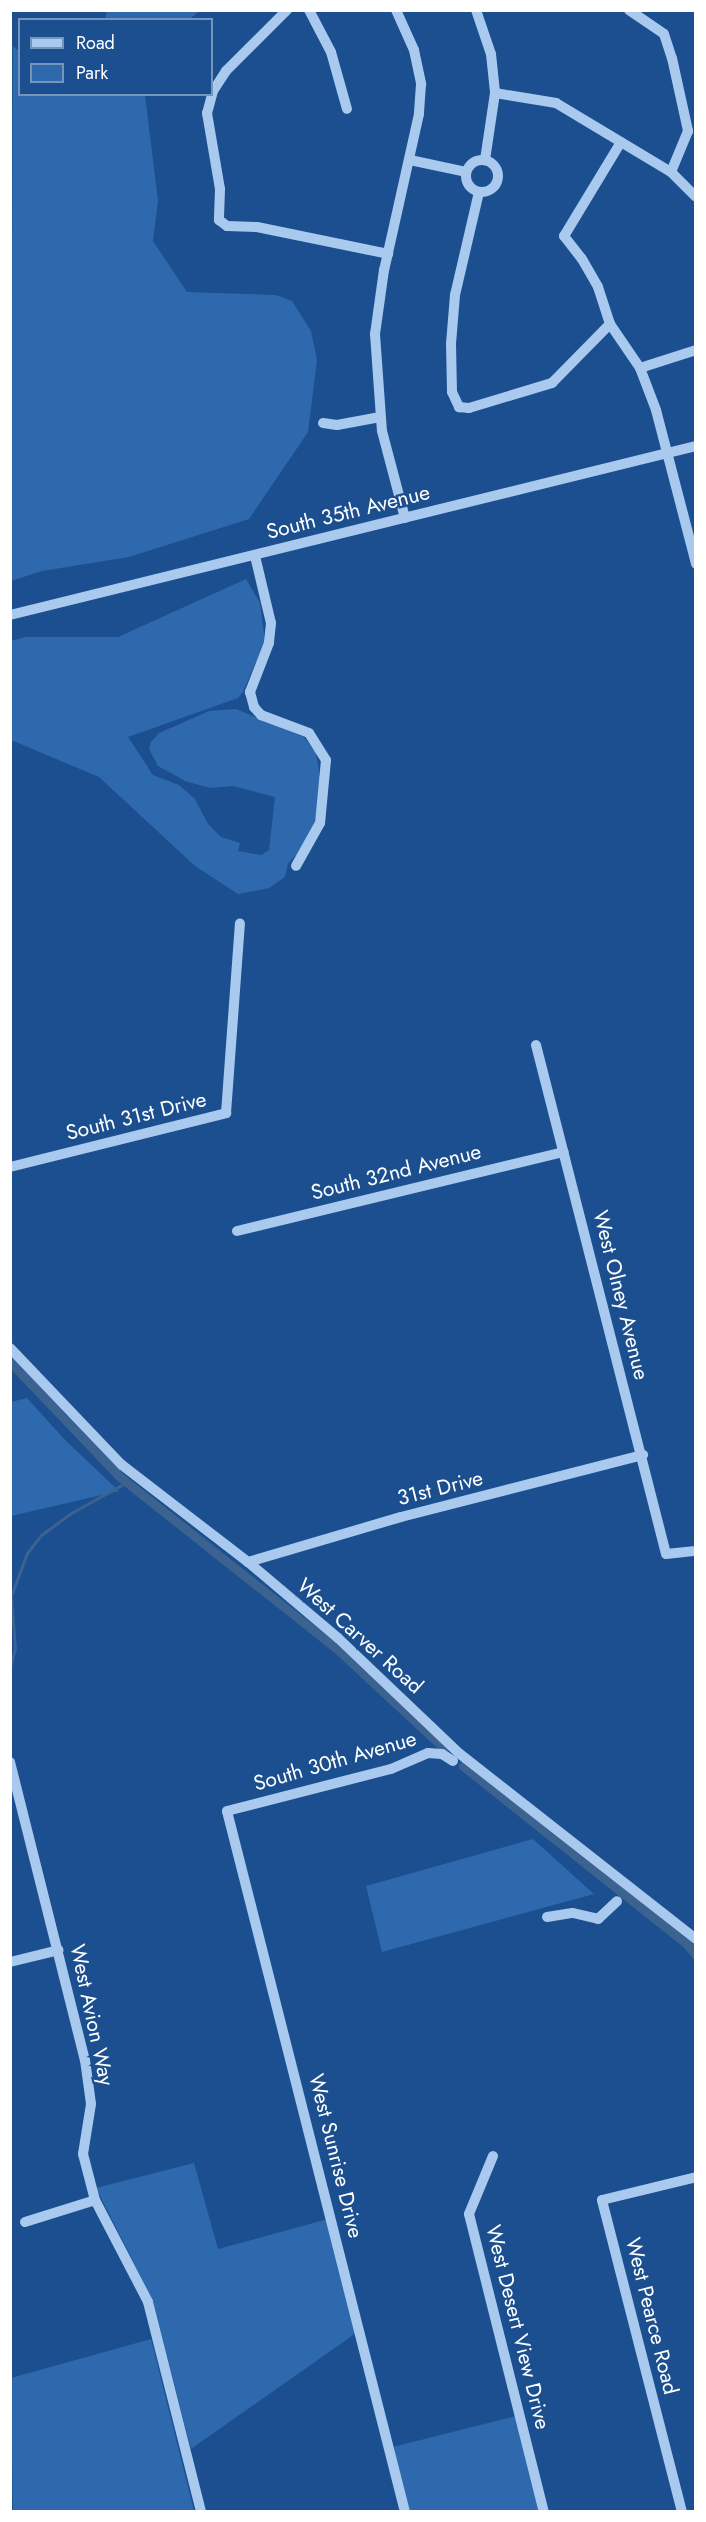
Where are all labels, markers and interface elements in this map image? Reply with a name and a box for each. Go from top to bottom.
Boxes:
legend [18,18,213,96]
text: Road [76,30,115,56]
text: Park [76,60,108,86]
street label: South 35th Avenue [264,480,432,544]
street label: South 31st Drive [63,1086,209,1146]
street label: South 32nd Avenue [308,1139,484,1205]
street label: West Olney Avenue [588,1208,654,1382]
street label: 31st Drive [395,1465,485,1511]
street label: West Carver Road [292,1573,428,1699]
street label: South 30th Avenue [251,1726,419,1796]
street label: West Avion Way [65,1942,119,2088]
street label: West Sunrise Drive [303,2071,369,2241]
street label: West Desert View Drive [480,2222,556,2432]
street label: West Pearce Road [620,2235,684,2397]

